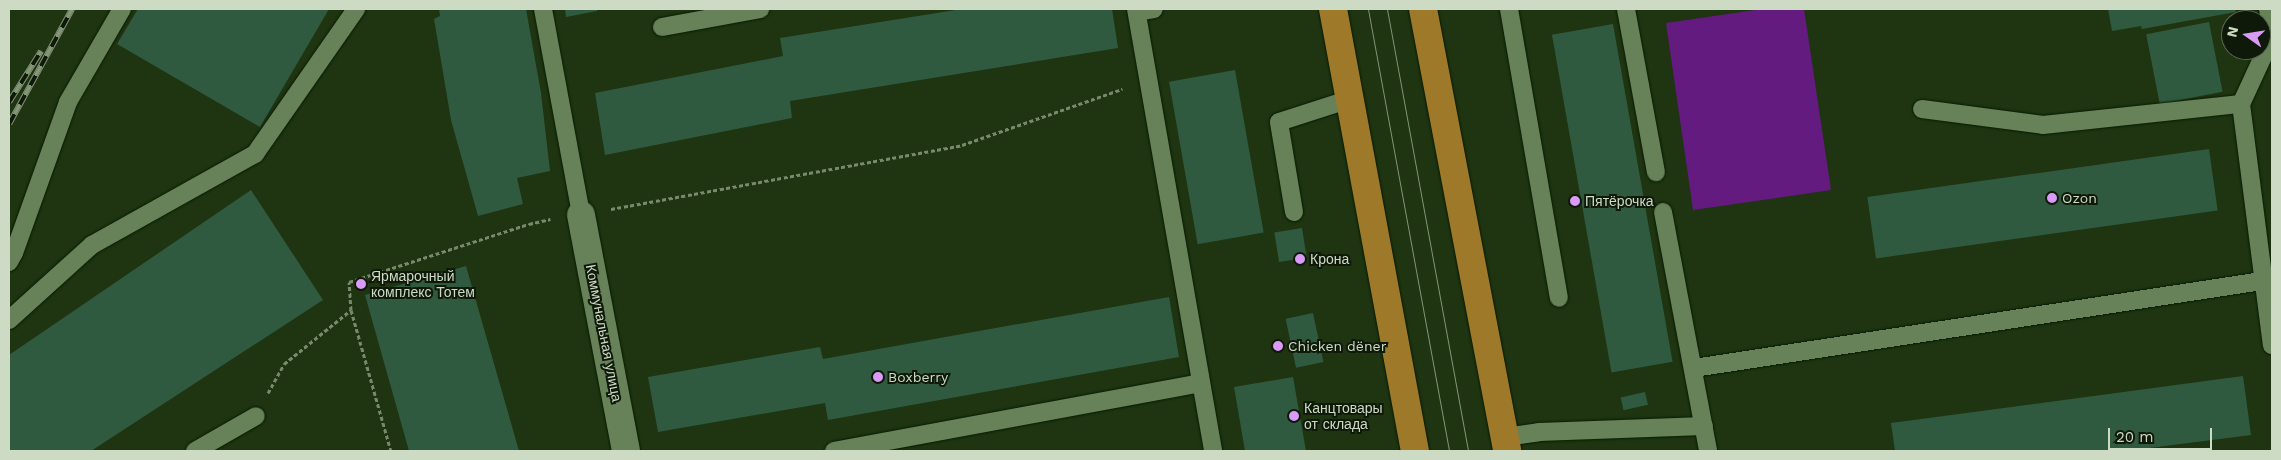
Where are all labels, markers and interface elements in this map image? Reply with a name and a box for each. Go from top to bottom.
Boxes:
north arrow [2221,10,2271,60]
text: N [2223,25,2241,39]
place label: Ozon [2062,190,2097,206]
marker: Ozon [2046,192,2058,204]
place label: Пятёрочка [1585,193,1654,209]
marker: Пятёрочка [1569,195,1581,207]
place label: Крона [1310,251,1349,267]
marker: Крона [1294,253,1306,265]
street label: Коммунальная улица [582,263,626,403]
place label: Ярмарочный комплекс Тотем [371,268,475,300]
marker: Ярмарочный комплекс Тотем [355,278,367,290]
place label: Chicken dëner [1288,338,1386,354]
marker: Chicken dëner [1272,340,1284,352]
place label: Boxberry [888,369,948,385]
marker: Boxberry [872,371,884,383]
place label: Канцтовары от склада [1304,400,1383,432]
marker: Канцтовары от склада [1288,410,1300,422]
scale bar [2111,418,2215,450]
text: 20 m [2116,428,2154,446]

